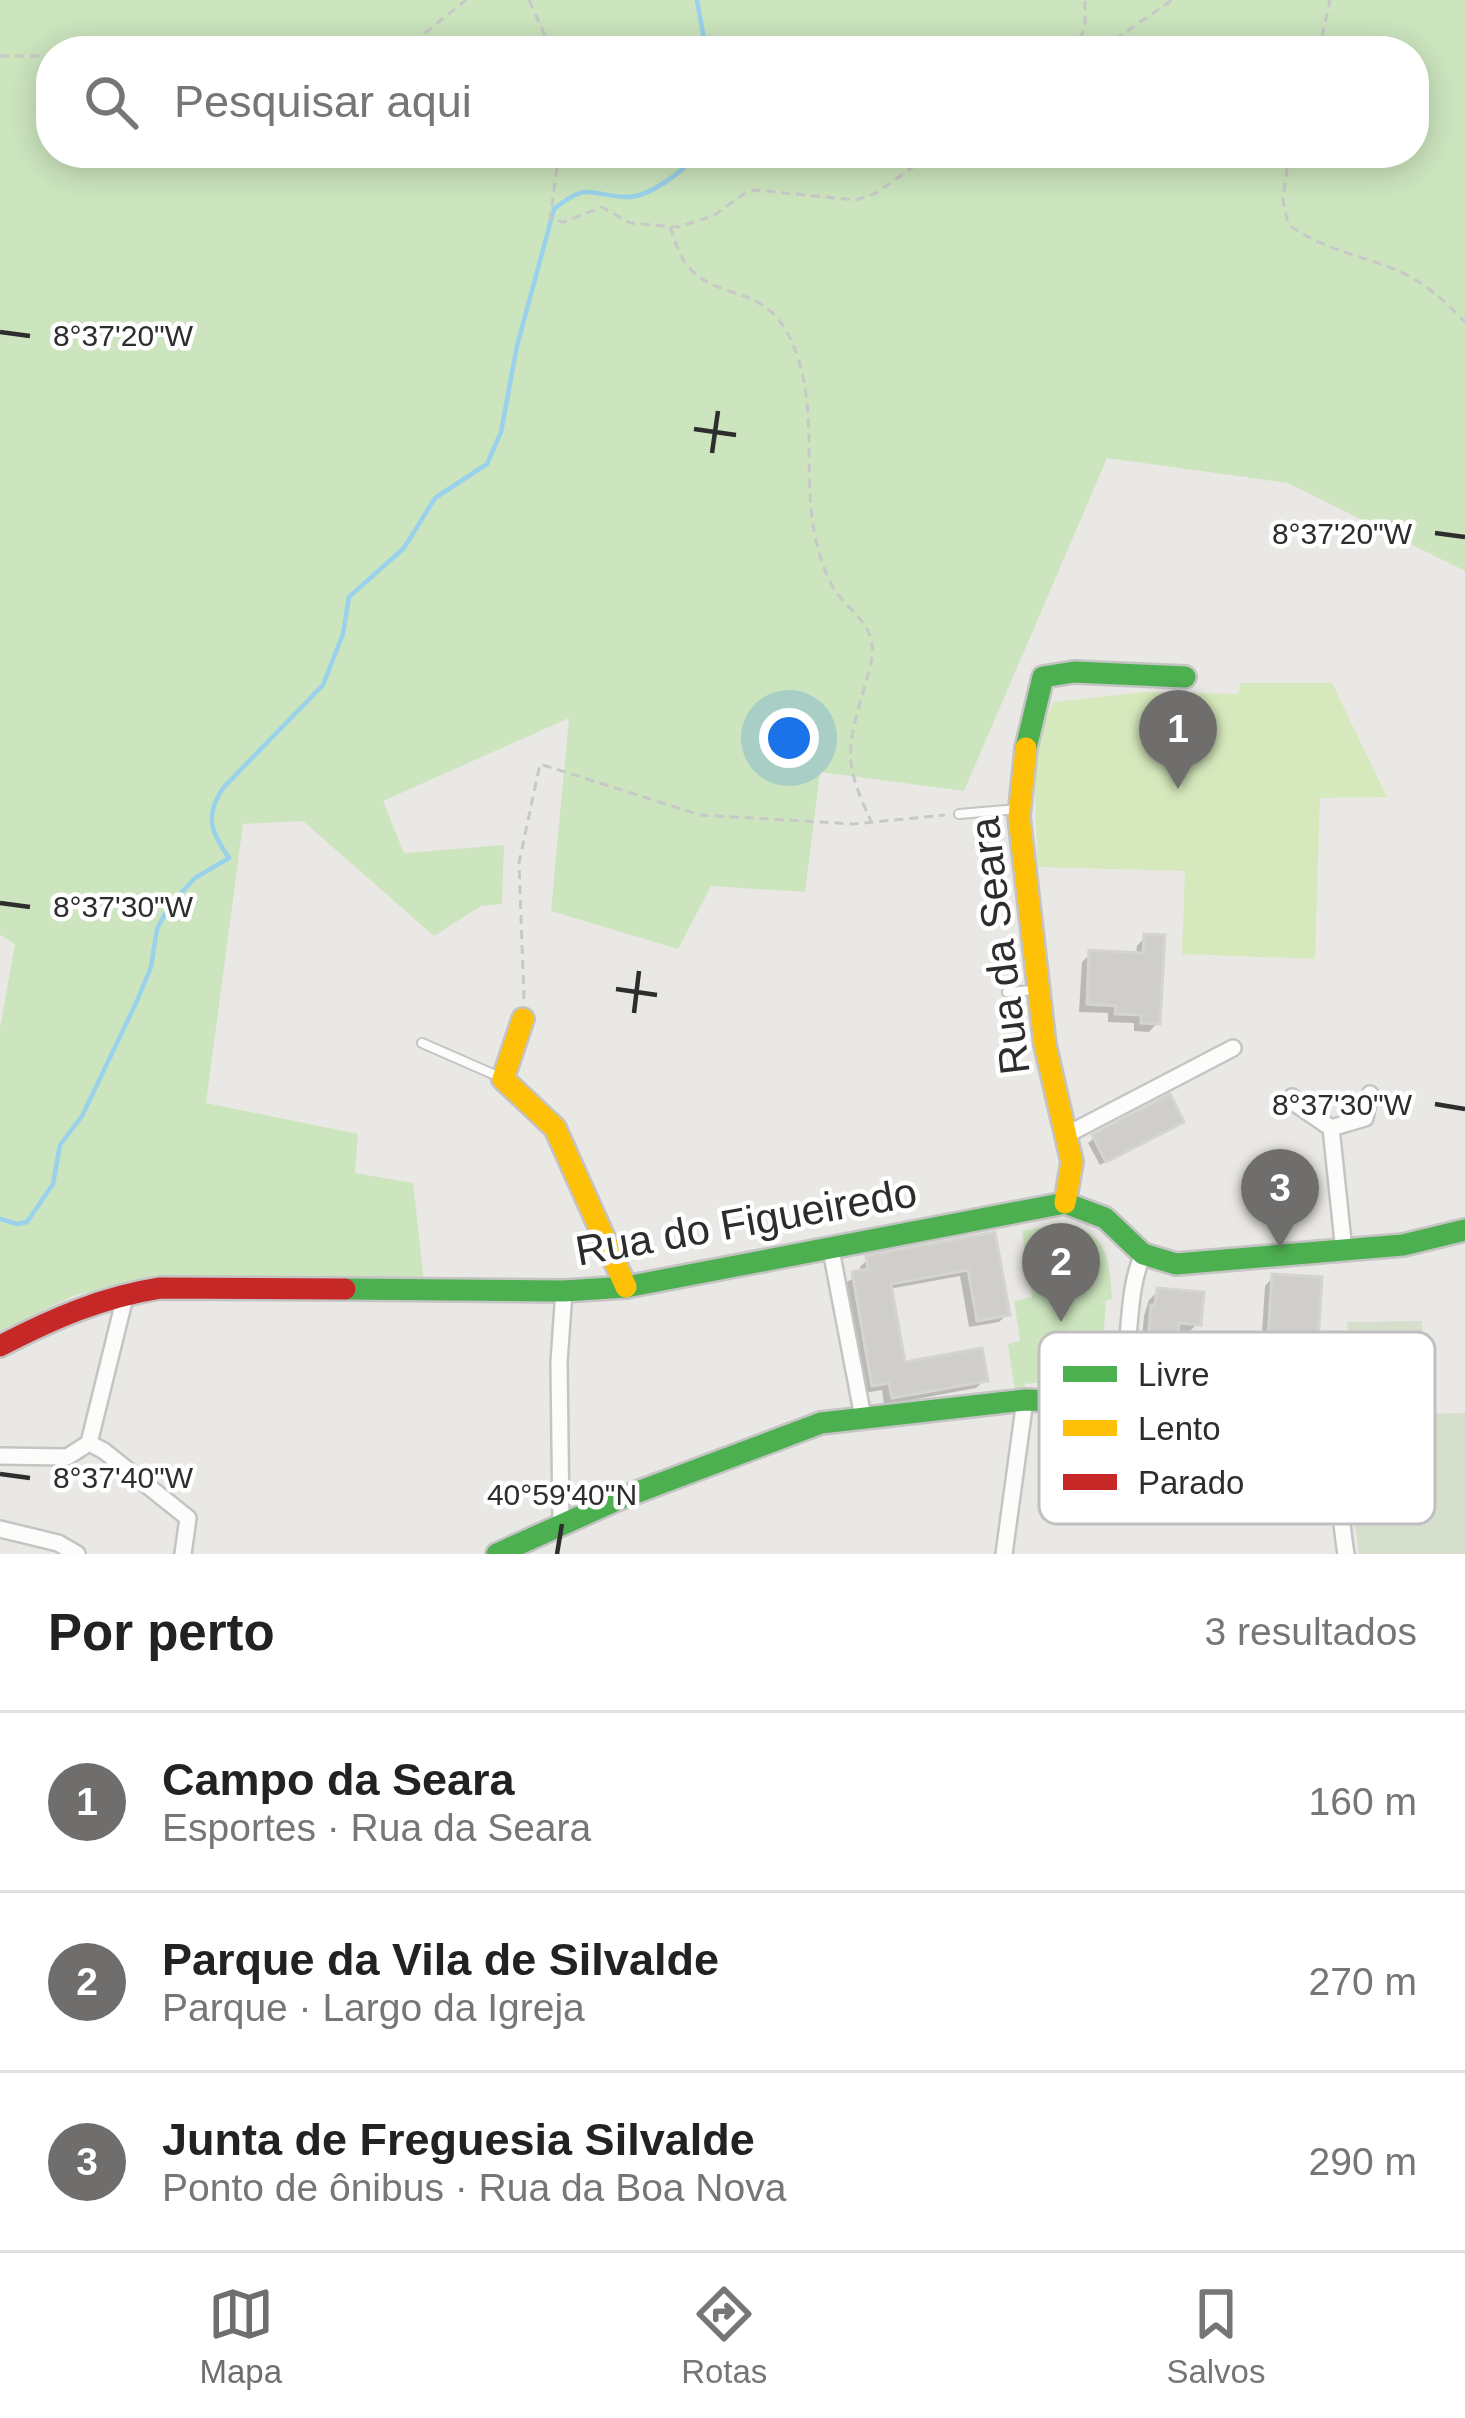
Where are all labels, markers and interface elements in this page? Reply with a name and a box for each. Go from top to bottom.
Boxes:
search box [36,36,1429,168]
icon: search [78,69,144,135]
text: Pesquisar aqui [174,76,472,127]
text: 8°37'20"W [53,319,194,352]
text: 8°37'20"W [1272,517,1413,550]
pin: 1 [1139,690,1217,789]
your location [759,708,819,768]
street label: Rua da Seara [960,814,1039,1077]
text: 8°37'30"W [53,890,194,923]
text: 8°37'30"W [1272,1088,1413,1121]
pin: 3 [1241,1149,1319,1248]
street label: Rua do Figueiredo [572,1168,920,1275]
pin: 2 [1022,1223,1100,1322]
legend [1039,1332,1435,1524]
text: Livre [1138,1356,1210,1393]
text: Lento [1138,1410,1221,1447]
text: 8°37'40"W [53,1461,194,1494]
text: Parado [1138,1464,1244,1501]
text: 40°59'40"N [487,1478,637,1511]
text: Por perto [48,1604,275,1661]
text: 3 resultados [1205,1610,1417,1653]
text: Campo da Seara [162,1754,515,1805]
text: 1 [76,1780,98,1823]
text: 160 m [1309,1780,1417,1823]
text: Esportes · Rua da Seara [162,1806,591,1849]
text: Parque da Vila de Silvalde [162,1934,719,1985]
text: 2 [76,1960,98,2003]
text: 270 m [1309,1960,1417,2003]
text: Parque · Largo da Igreja [162,1986,585,2029]
text: Junta de Freguesia Silvalde [162,2114,755,2165]
text: 3 [76,2140,98,2183]
text: 290 m [1309,2140,1417,2183]
text: Ponto de ônibus · Rua da Boa Nova [162,2166,786,2209]
tab: Mapa [200,2281,282,2391]
tab: Rotas [681,2281,767,2391]
tab: Salvos [1166,2281,1265,2391]

